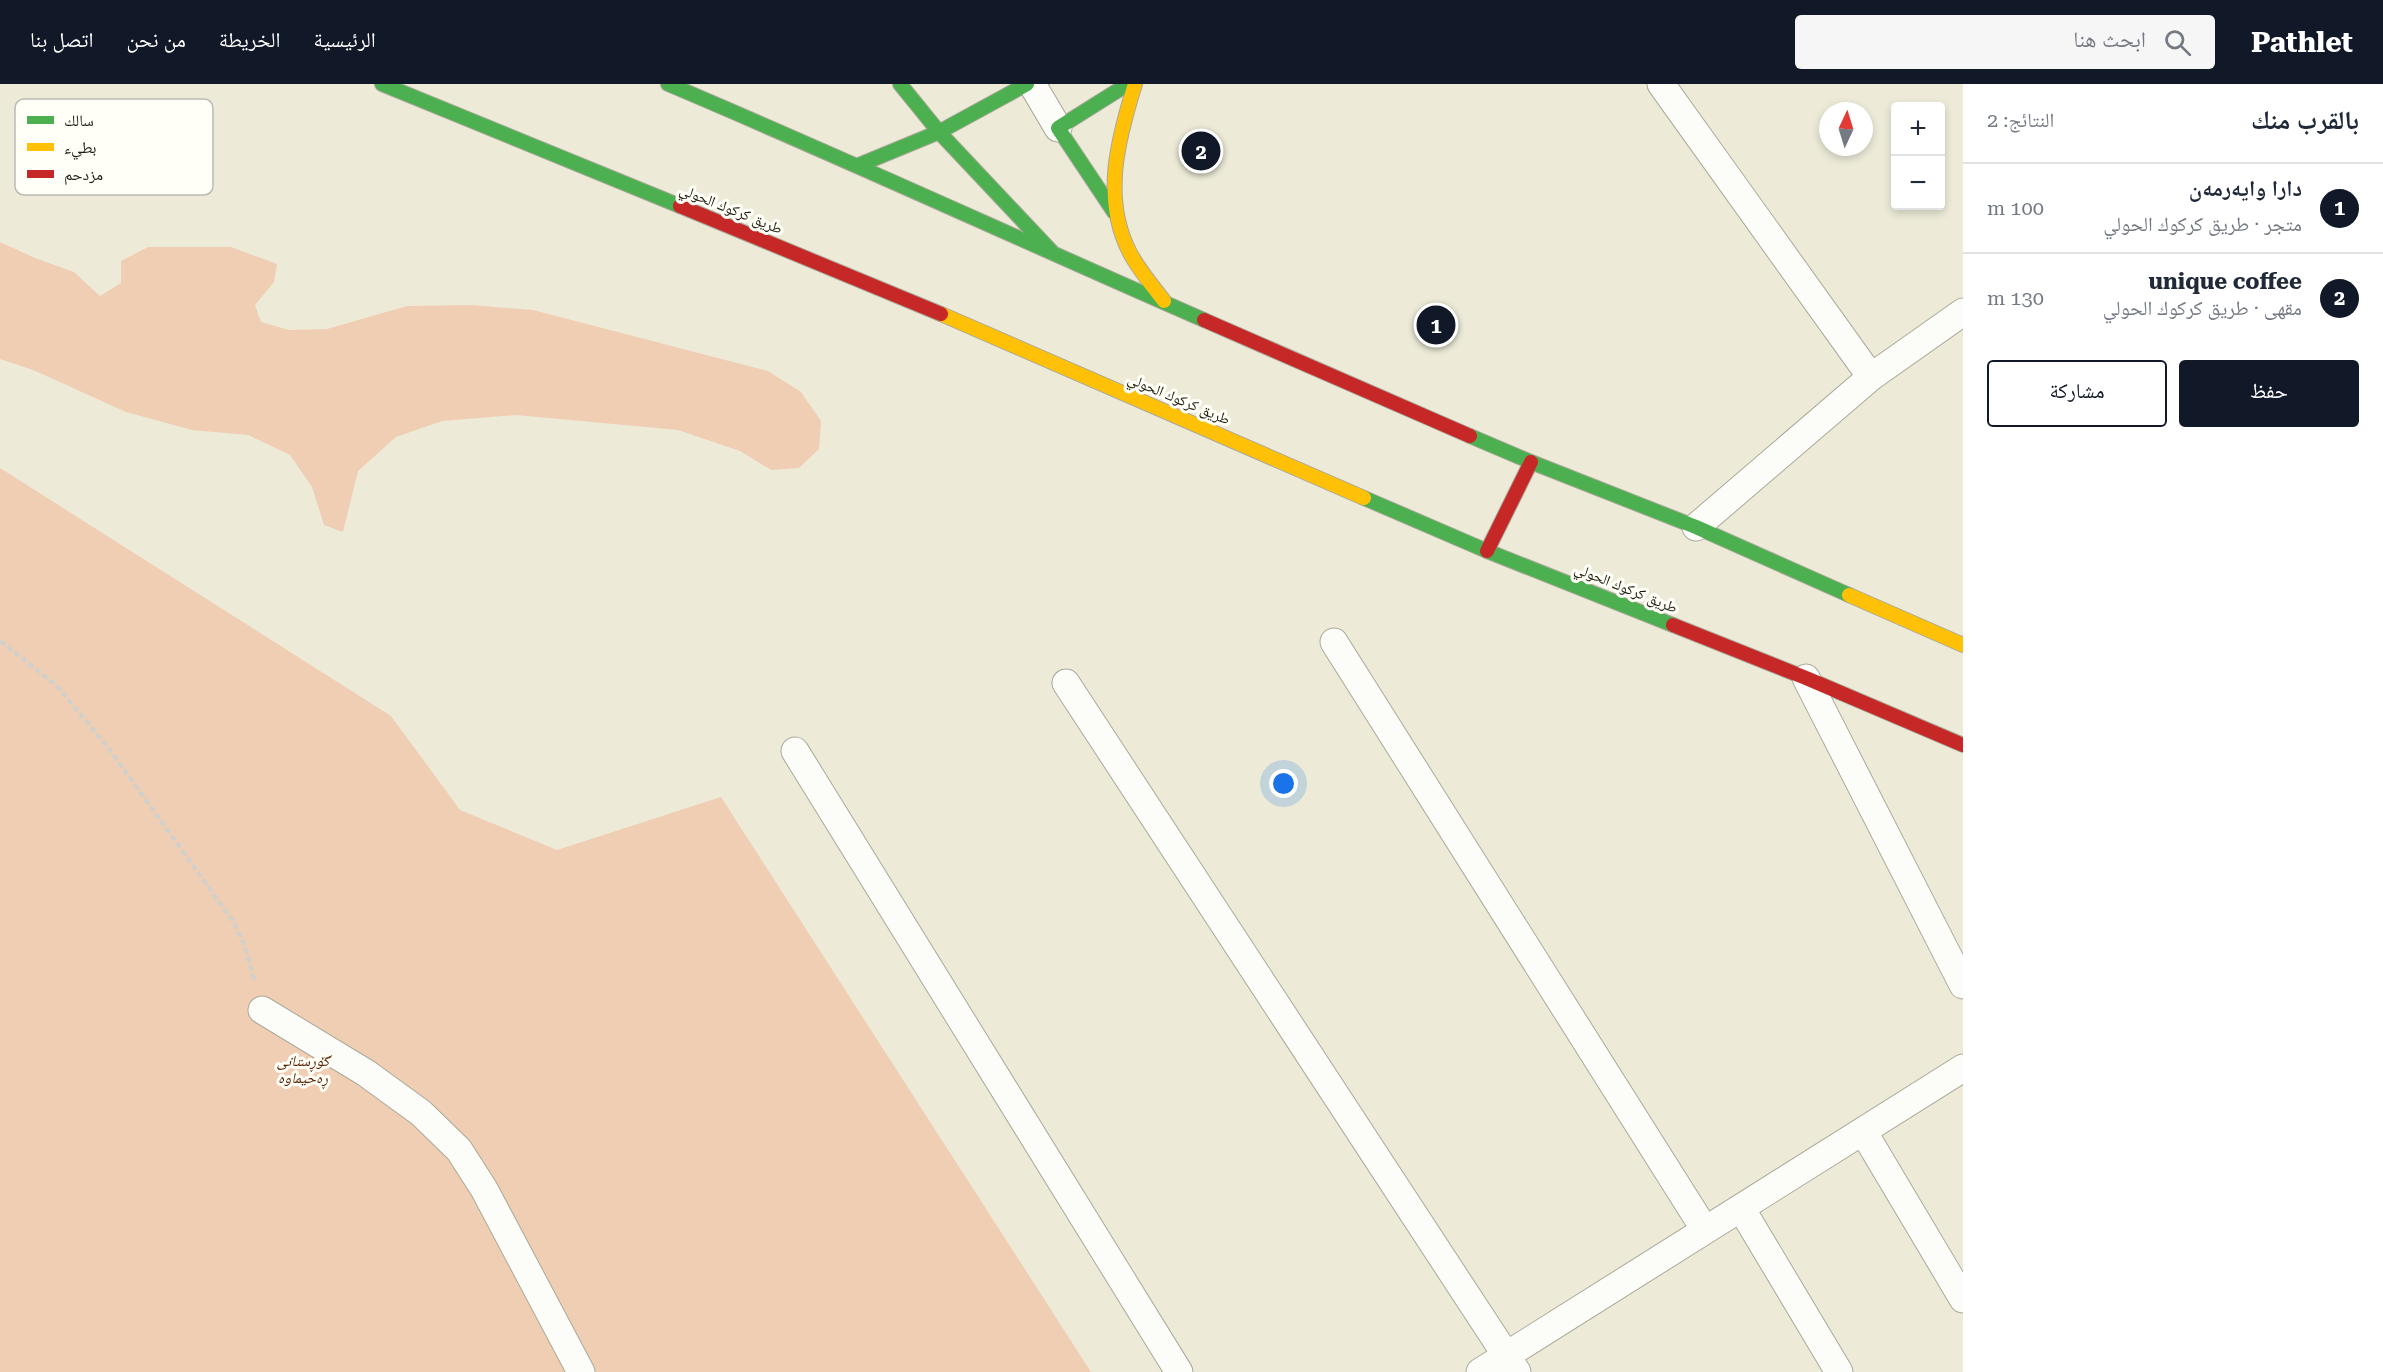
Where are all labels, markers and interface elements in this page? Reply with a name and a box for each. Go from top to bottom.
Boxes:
search box [1795,15,2215,69]
icon: search [2161,26,2194,59]
text: Pathlet [2251,26,2353,59]
text: ابحث هنا [2073,27,2146,52]
text: اتصل بنا [30,28,93,52]
text: من نحن [126,28,186,52]
text: الخريطة [219,28,281,52]
text: الرئيسية [314,28,376,52]
legend [15,99,213,195]
north arrow [1819,102,1873,156]
map controls [1891,102,1945,210]
button: + [1891,102,1945,156]
text: بالقرب منك [2251,105,2359,135]
text: النتائج: 2 [1987,108,2054,132]
text: سالك [64,111,94,130]
pin: 2 [1182,128,1220,174]
text: بطيء [64,138,96,160]
button: − [1891,156,1945,210]
text: مزدحم [64,165,103,185]
text: دارا وایەرمەن [2189,176,2302,201]
street label: طريق كركوك الحولي [676,180,785,240]
text: 100 m [1987,196,2044,220]
text: 1 [2334,196,2345,220]
text: متجر · طريق كركوك الحولي [2103,212,2302,236]
text: unique coffee [2149,269,2302,294]
text: 130 m [1987,286,2044,310]
text: 2 [2334,286,2345,310]
text: مقهى · طريق كركوك الحولي [2103,296,2302,320]
pin: 1 [1416,302,1456,348]
button: مشاركة [1987,360,2167,427]
button: حفظ [2179,360,2359,427]
street label: طريق كركوك الحولي [1124,369,1233,431]
street label: طريق كركوك الحولي [1571,559,1680,619]
your location [1269,769,1298,798]
park label: گۆڕستانی ڕەحیماوە [277,1052,333,1090]

